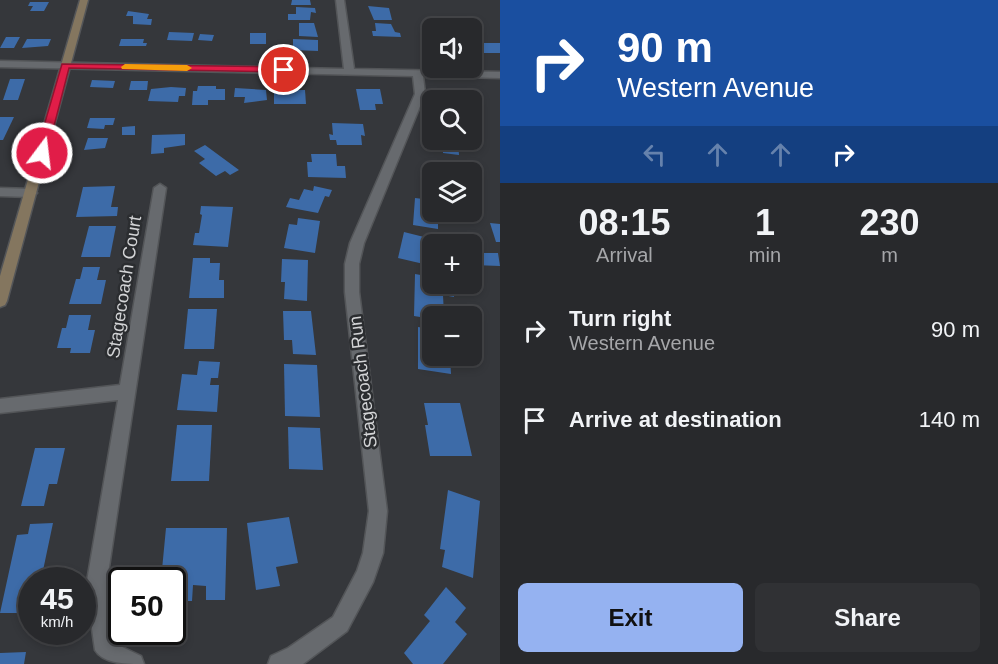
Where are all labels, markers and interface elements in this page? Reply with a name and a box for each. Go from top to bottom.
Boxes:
map controls [422,18,482,366]
button: sound [422,18,482,78]
icon: right [518,24,596,102]
text: 90 m [617,24,713,71]
pin [258,44,309,95]
icon: arrive [267,53,300,86]
text: Western Avenue [617,73,814,103]
button: search [422,90,482,150]
position arrow [10,121,74,185]
icon: left [638,138,671,171]
icon: ahead [701,138,734,171]
icon: ahead [764,138,797,171]
icon: right [827,138,860,171]
button: layers [422,162,482,222]
text: 08:15 [578,202,670,243]
text: 1 [755,202,775,243]
text: 230 [859,202,920,243]
street label: Stagecoach Court [103,214,145,360]
button: + [422,234,482,294]
text: Arrival [596,244,653,266]
text: min [749,244,781,266]
text: m [881,244,898,266]
button: − [422,306,482,366]
text: Turn right [569,306,671,331]
icon: right [518,314,551,347]
street label: Stagecoach Run [345,315,381,449]
text: 90 m [931,317,980,342]
text: Western Avenue [569,332,715,354]
icon: arrive [518,404,551,437]
text: Arrive at destination [569,407,782,432]
text: 140 m [919,407,980,432]
speed limit sign: 50 [108,567,186,645]
text: 45 [40,582,74,615]
button: Exit [518,583,743,652]
button: Share [755,583,980,652]
text: km/h [41,613,73,630]

